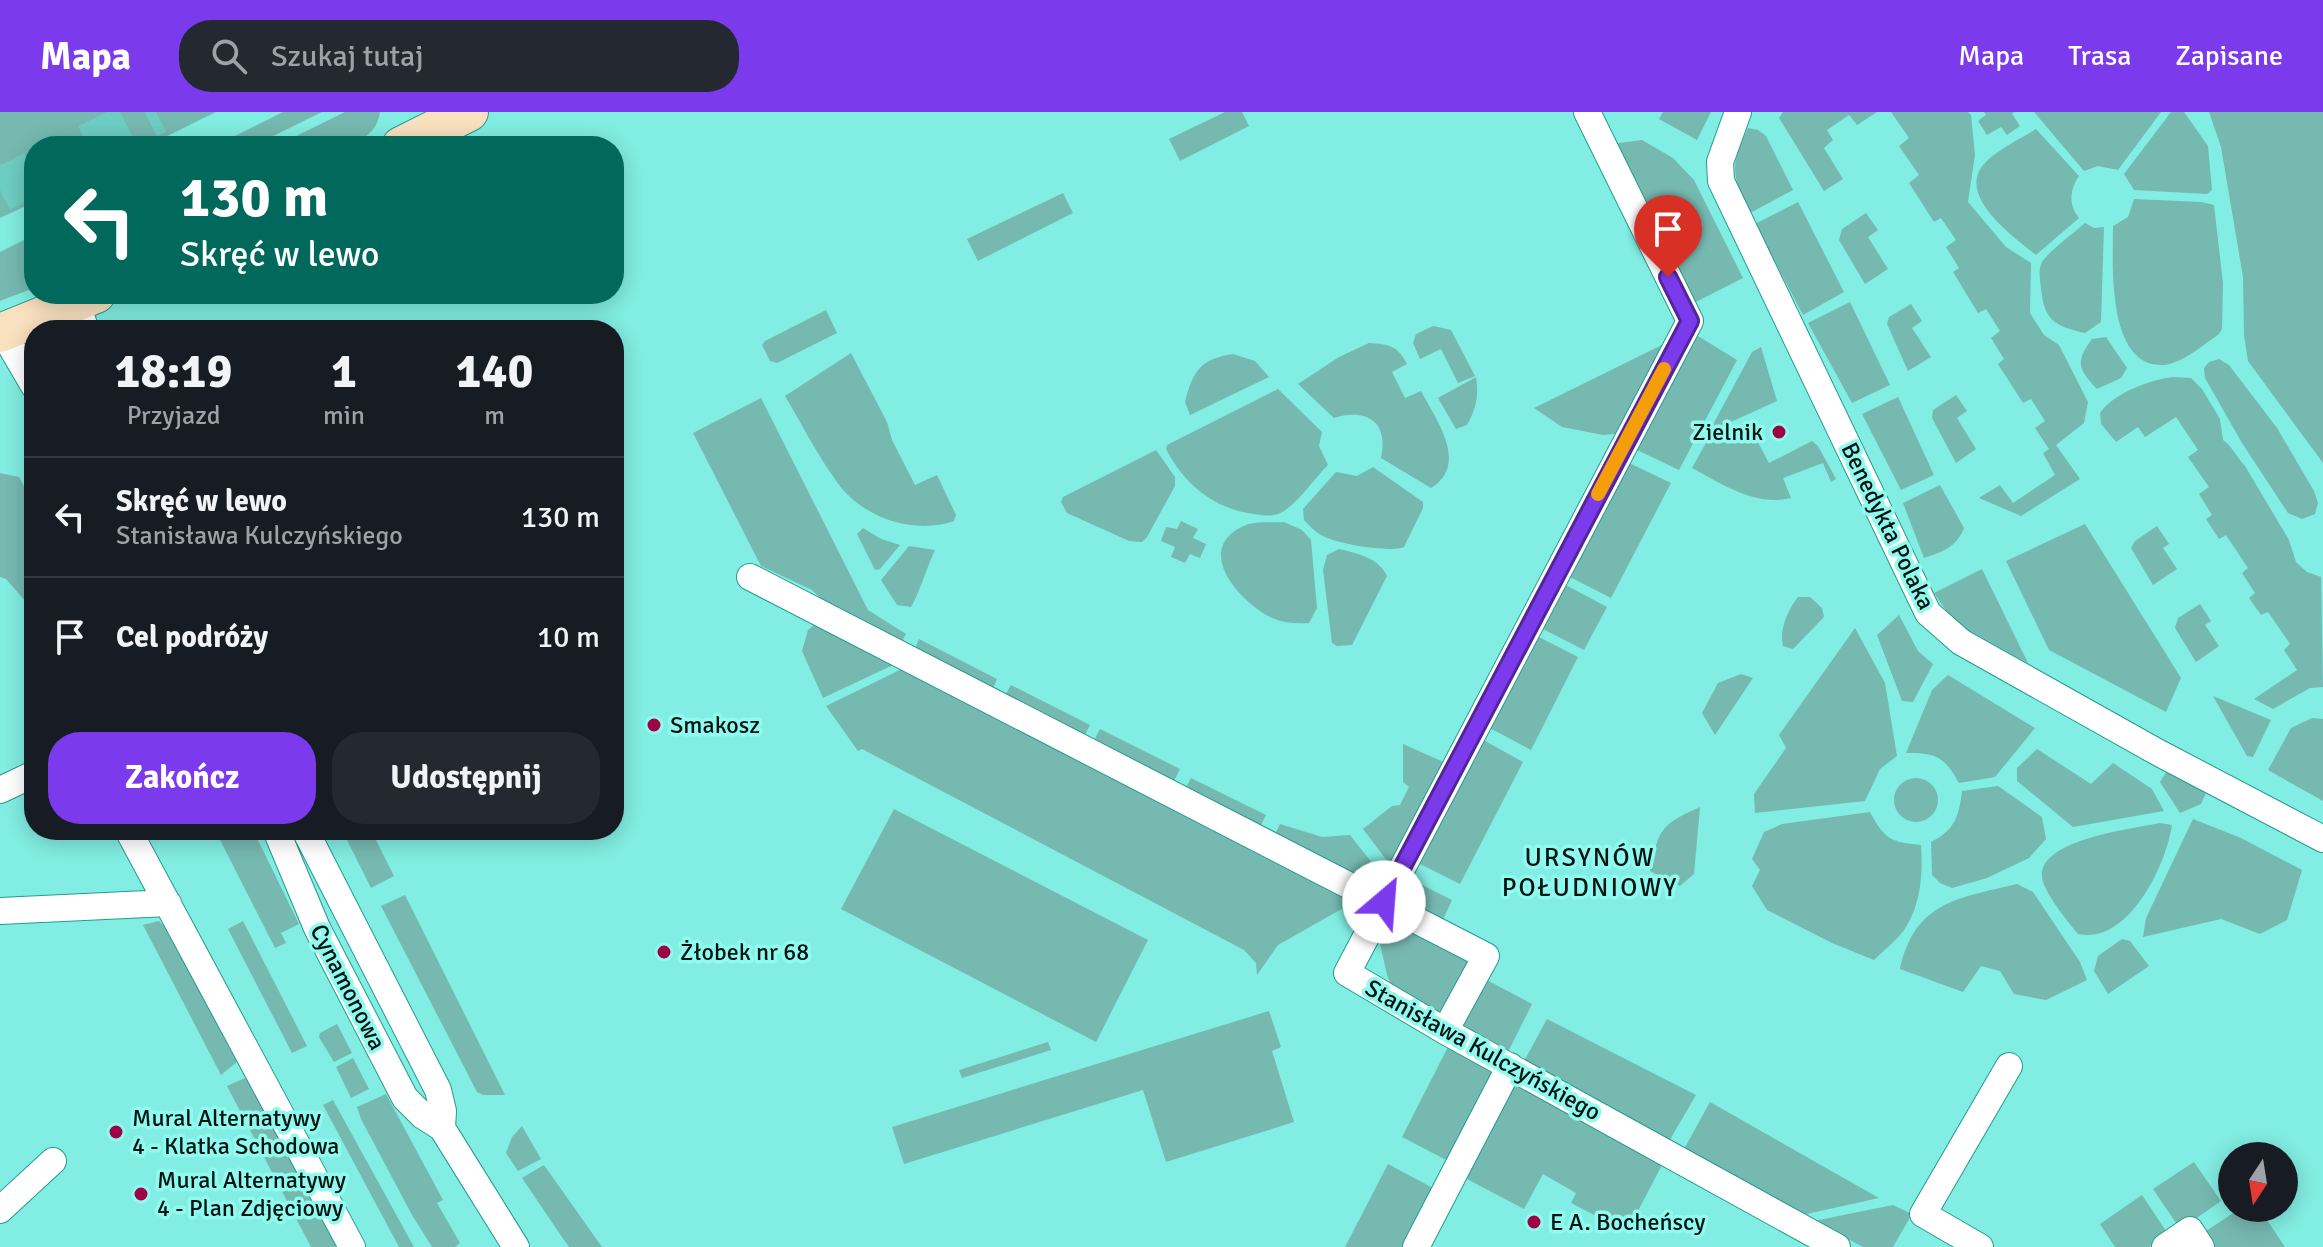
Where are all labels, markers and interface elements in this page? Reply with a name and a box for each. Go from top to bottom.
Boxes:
search box [179,20,739,92]
text: Mapa [40,33,131,80]
icon: search [207,34,251,78]
text: Szukaj tutaj [271,38,424,75]
text: Mapa [1958,39,2024,73]
text: Trasa [2068,39,2131,73]
text: Zapisane [2175,39,2283,73]
text: 130 m [180,163,328,232]
icon: left [48,168,152,272]
pin [1634,195,1702,277]
icon: arrive [1646,207,1690,251]
text: Skręć w lewo [180,232,380,277]
text: 18:19 [115,342,232,401]
text: 1 [331,342,357,401]
text: 140 [456,342,533,401]
text: Przyjazd [127,400,220,432]
text: min [323,400,365,432]
text: m [484,400,505,432]
place label: Zielnik [1692,417,1763,447]
marker: Zielnik [1770,423,1788,441]
street label: Benedykta Polaka [1835,437,1941,615]
text: Skręć w lewo [116,483,287,520]
icon: left [48,495,92,539]
text: 130 m [521,499,600,536]
text: Stanisława Kulczyńskiego [116,520,403,552]
icon: arrive [48,615,92,659]
text: Cel podróży [116,619,268,656]
text: 10 m [537,619,600,656]
place label: Smakosz [670,710,760,740]
marker: Smakosz [645,716,663,734]
button: Zakończ [48,732,316,824]
button: Udostępnij [332,732,600,824]
district label: URSYNÓW POŁUDNIOWY [1502,842,1678,904]
position arrow [1342,860,1426,944]
street label: Cynamonowa [303,919,393,1055]
place label: Żłobek nr 68 [680,937,809,967]
marker: Żłobek nr 68 [655,943,673,961]
street label: Stanisława Kulczyńskiego [1360,973,1606,1127]
place label: Mural Alternatywy 4 - Klatka Schodowa [132,1103,340,1161]
marker: Mural Alternatywy 4 - Klatka Schodowa [107,1123,125,1141]
north arrow [2218,1142,2298,1222]
map controls [2218,1142,2298,1222]
place label: Mural Alternatywy 4 - Plan Zdjęciowy [157,1165,346,1223]
marker: Mural Alternatywy 4 - Plan Zdjęciowy [132,1185,150,1203]
place label: E A. Bocheńscy [1550,1207,1706,1237]
marker: E A. Bocheńscy [1525,1213,1543,1231]

